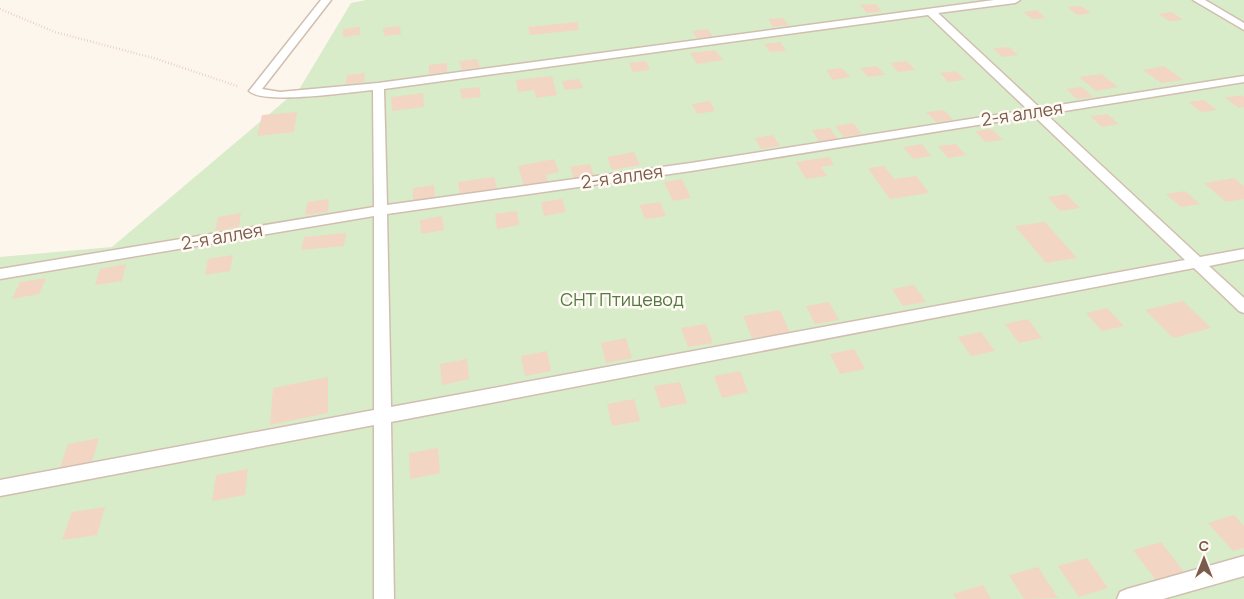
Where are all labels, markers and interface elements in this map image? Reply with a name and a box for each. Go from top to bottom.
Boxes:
street label: 2-я аллея [979,95,1064,131]
street label: 2-я аллея [579,158,664,194]
street label: 2-я аллея [179,217,264,255]
park label: СНТ Птицевод [560,287,684,311]
north arrow [1179,534,1229,584]
text: С [1199,536,1209,555]

